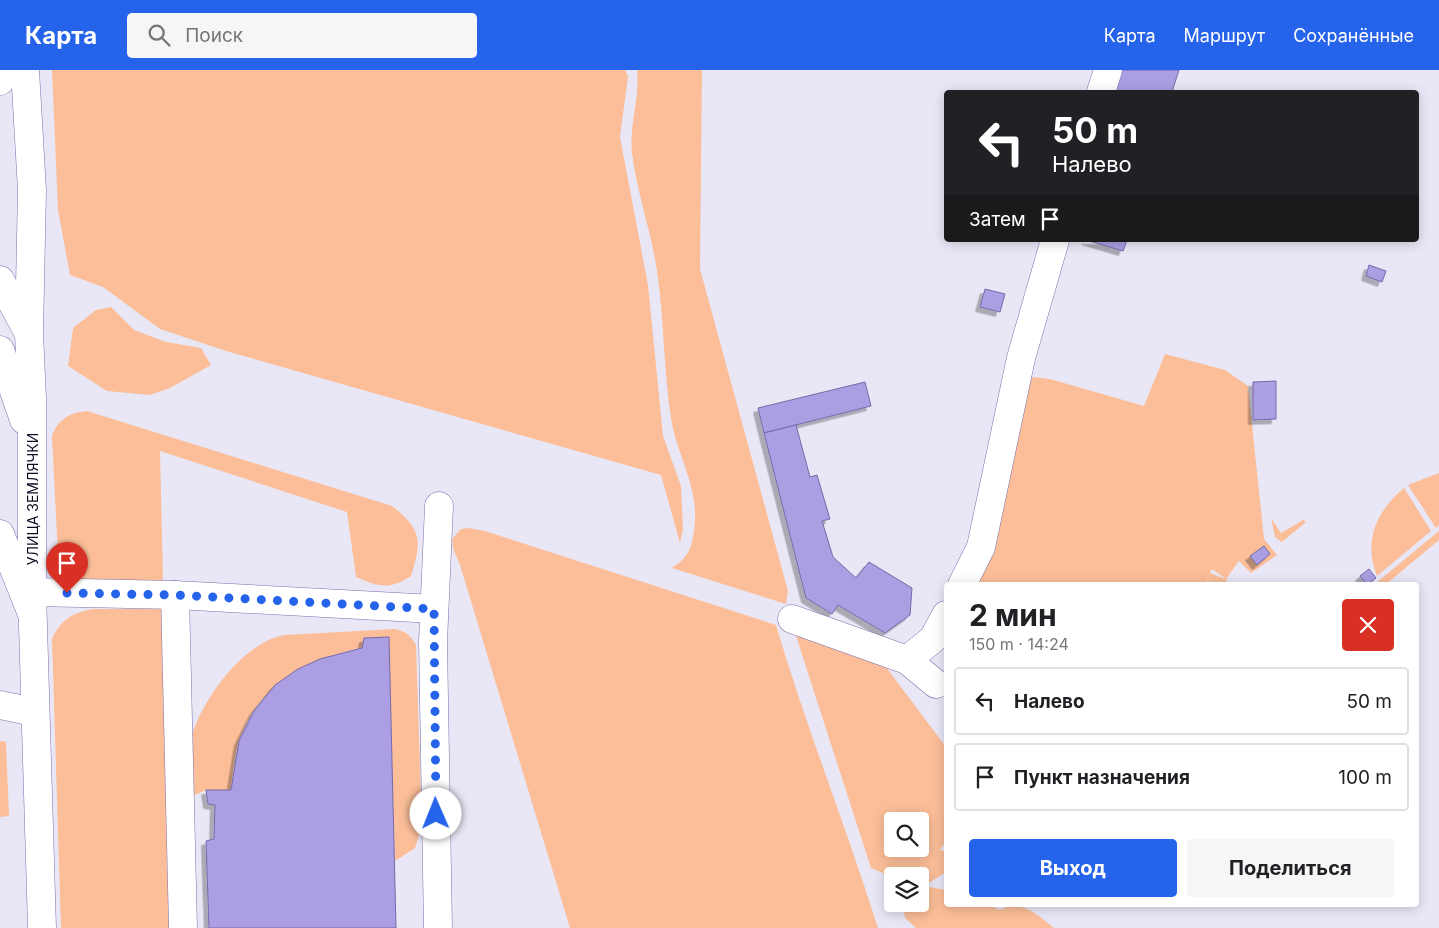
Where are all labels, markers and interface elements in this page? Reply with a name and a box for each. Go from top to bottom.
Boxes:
search box [127,13,477,58]
text: Карта [25,21,97,50]
icon: search [145,21,173,49]
text: Поиск [185,24,243,47]
text: Карта [1104,25,1156,46]
text: Маршрут [1184,25,1265,46]
text: Сохранённые [1293,25,1414,46]
text: 50 m [1052,109,1138,151]
icon: left [969,110,1034,175]
text: Налево [1052,151,1132,177]
icon: arrive [1036,205,1064,233]
text: Затем [969,208,1026,231]
street label: УЛИЦА ЗЕМЛЯЧКИ [24,433,41,565]
pin [46,542,88,593]
icon: arrive [53,549,81,577]
text: 2 мин [969,597,1057,633]
button: close [1342,599,1394,651]
text: 150 m · 14:24 [969,634,1069,654]
icon: left [971,687,999,715]
text: Налево [1014,690,1085,713]
text: 50 m [1346,690,1392,713]
icon: arrive [971,763,999,791]
text: Пункт назначения [1014,766,1190,789]
text: 100 m [1338,766,1392,789]
position arrow [409,787,461,839]
map controls [884,812,929,912]
button: search [884,812,929,857]
button: Выход [969,839,1177,897]
button: Поделиться [1187,839,1394,897]
button: layers [884,867,929,912]

